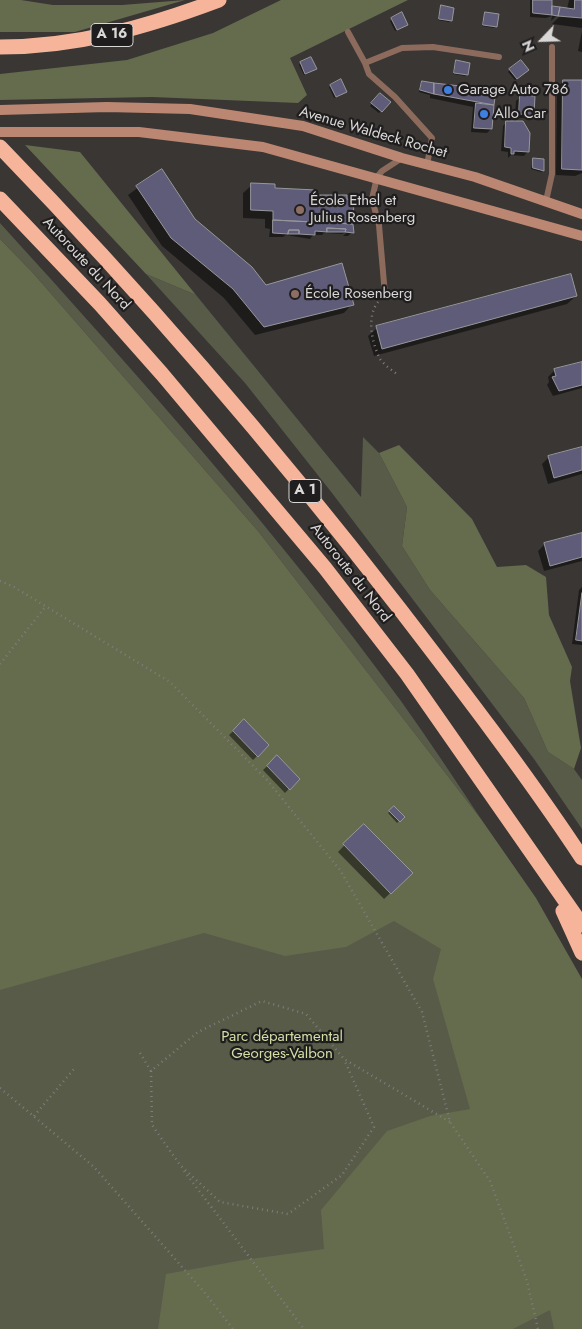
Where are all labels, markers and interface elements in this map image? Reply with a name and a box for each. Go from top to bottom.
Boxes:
north arrow [517,15,567,65]
road number: A 16 [91,24,133,46]
text: N [517,37,540,55]
place label: Garage Auto 786 [458,81,568,99]
marker: Garage Auto 786 [442,84,454,96]
street label: Avenue Waldeck Rochet [297,103,449,163]
place label: Allo Car [494,105,546,123]
marker: Allo Car [478,108,490,120]
place label: École Ethel et Julius Rosenberg [310,192,415,227]
marker: École Ethel et Julius Rosenberg [294,204,306,216]
street label: Autoroute du Nord [38,214,134,314]
place label: École Rosenberg [305,285,412,303]
marker: École Rosenberg [289,288,301,300]
road number: A 1 [289,480,321,502]
street label: Autoroute du Nord [306,520,394,626]
park label: Parc départemental Georges-Valbon [221,1028,343,1063]

